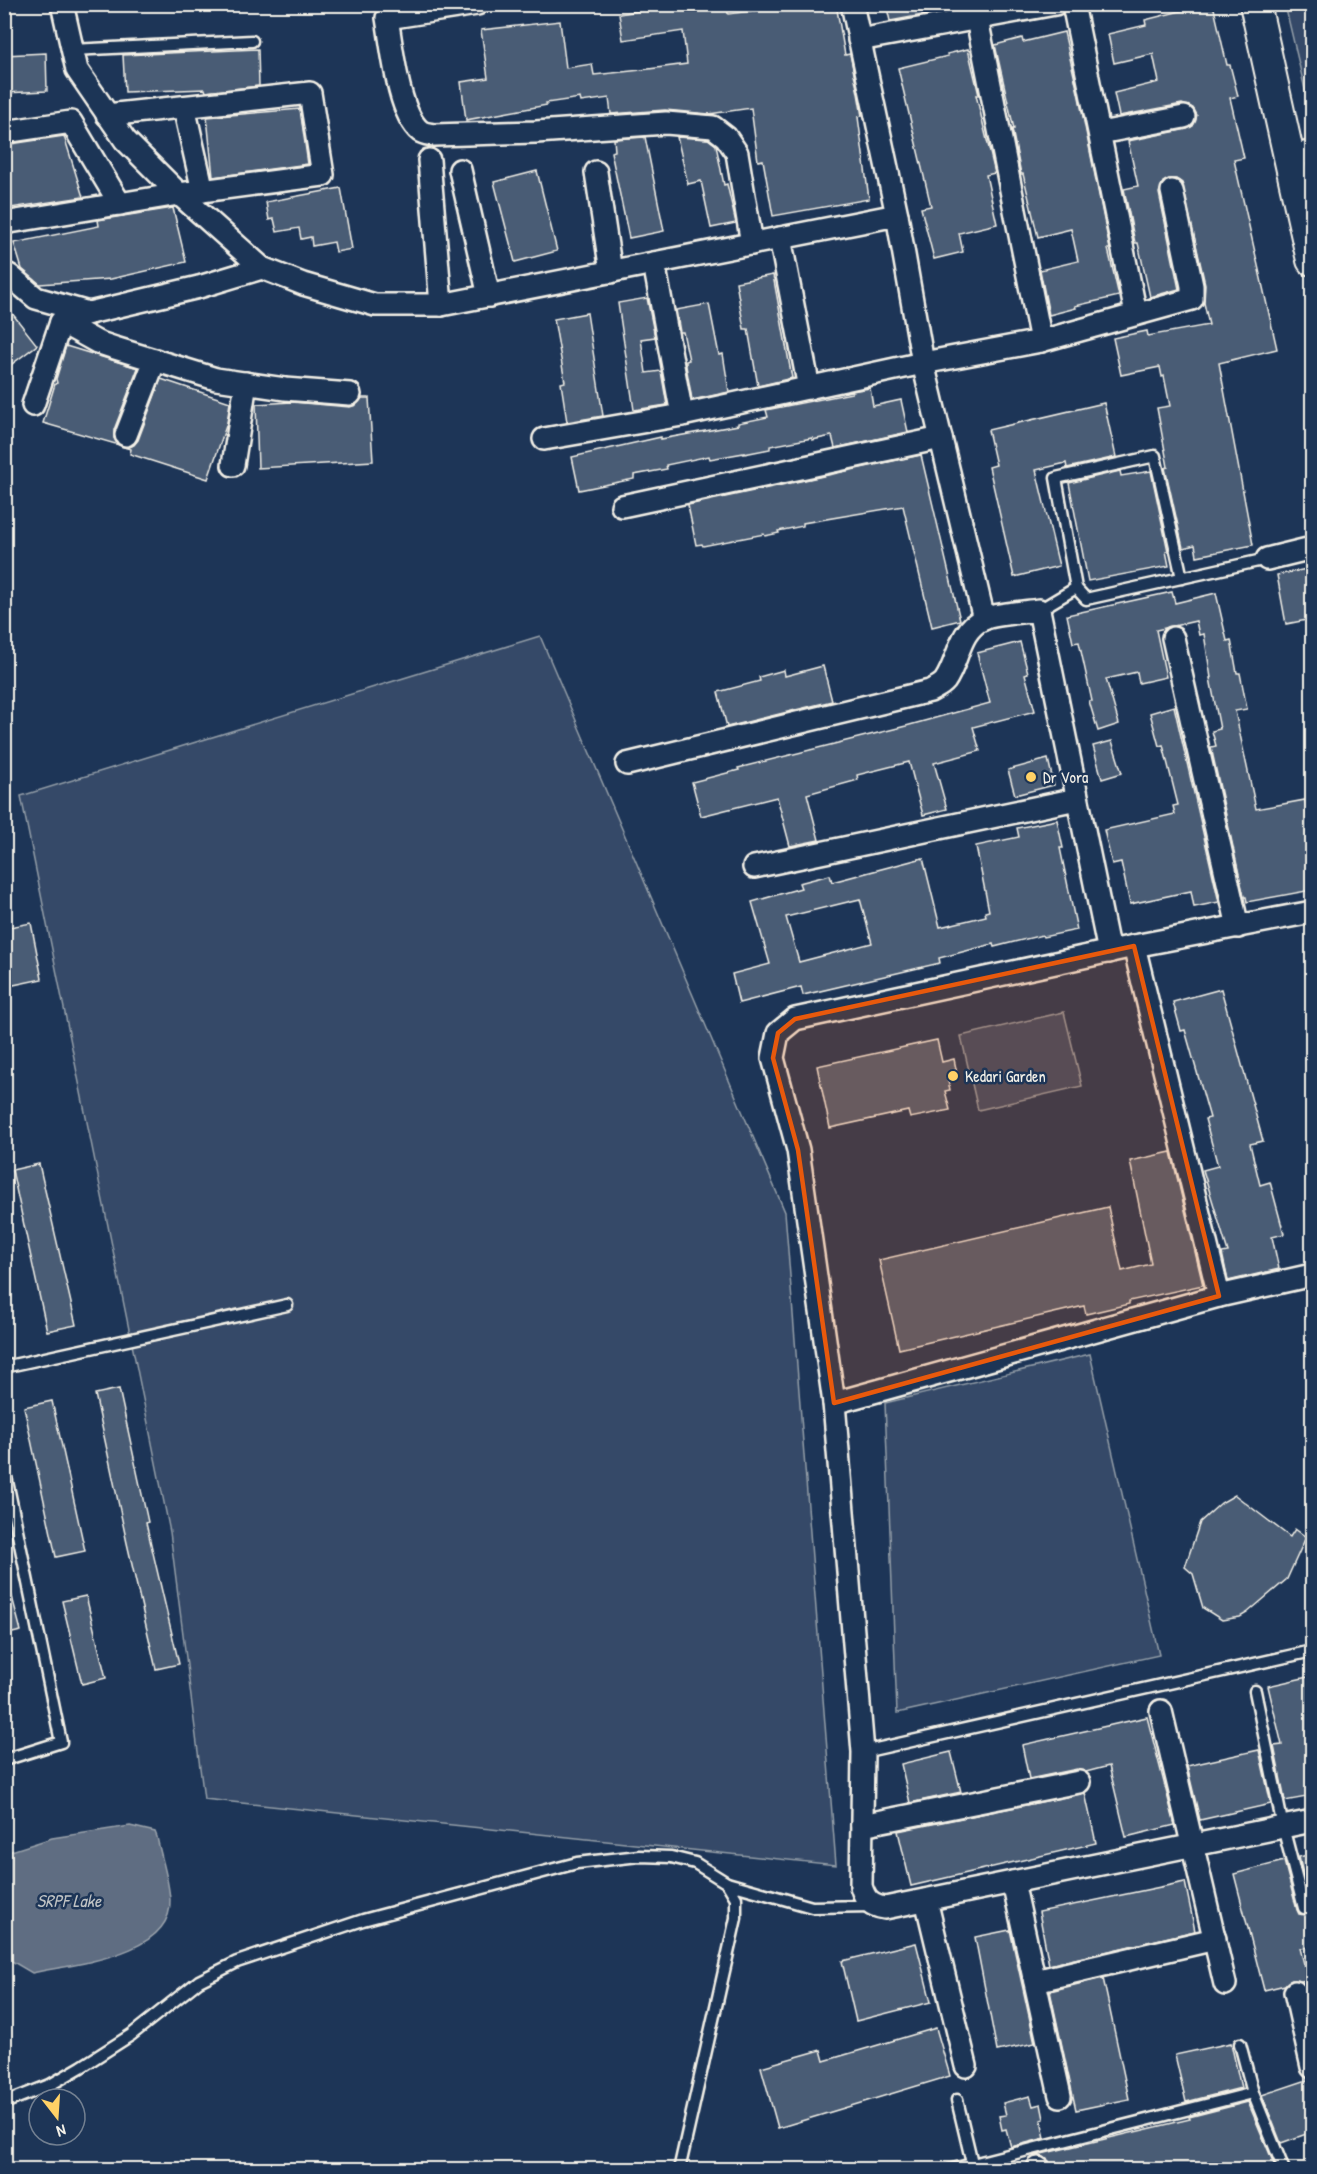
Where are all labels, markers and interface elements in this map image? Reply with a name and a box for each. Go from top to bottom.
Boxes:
place label: Dr Vora [1043,766,1088,788]
marker: Dr Vora [1024,770,1038,784]
place label: Kedari Garden [965,1065,1046,1087]
marker: Kedari Garden [946,1069,960,1083]
water label: SRPF Lake [37,1888,102,1913]
north arrow [27,2087,87,2147]
text: N [54,2120,69,2143]

